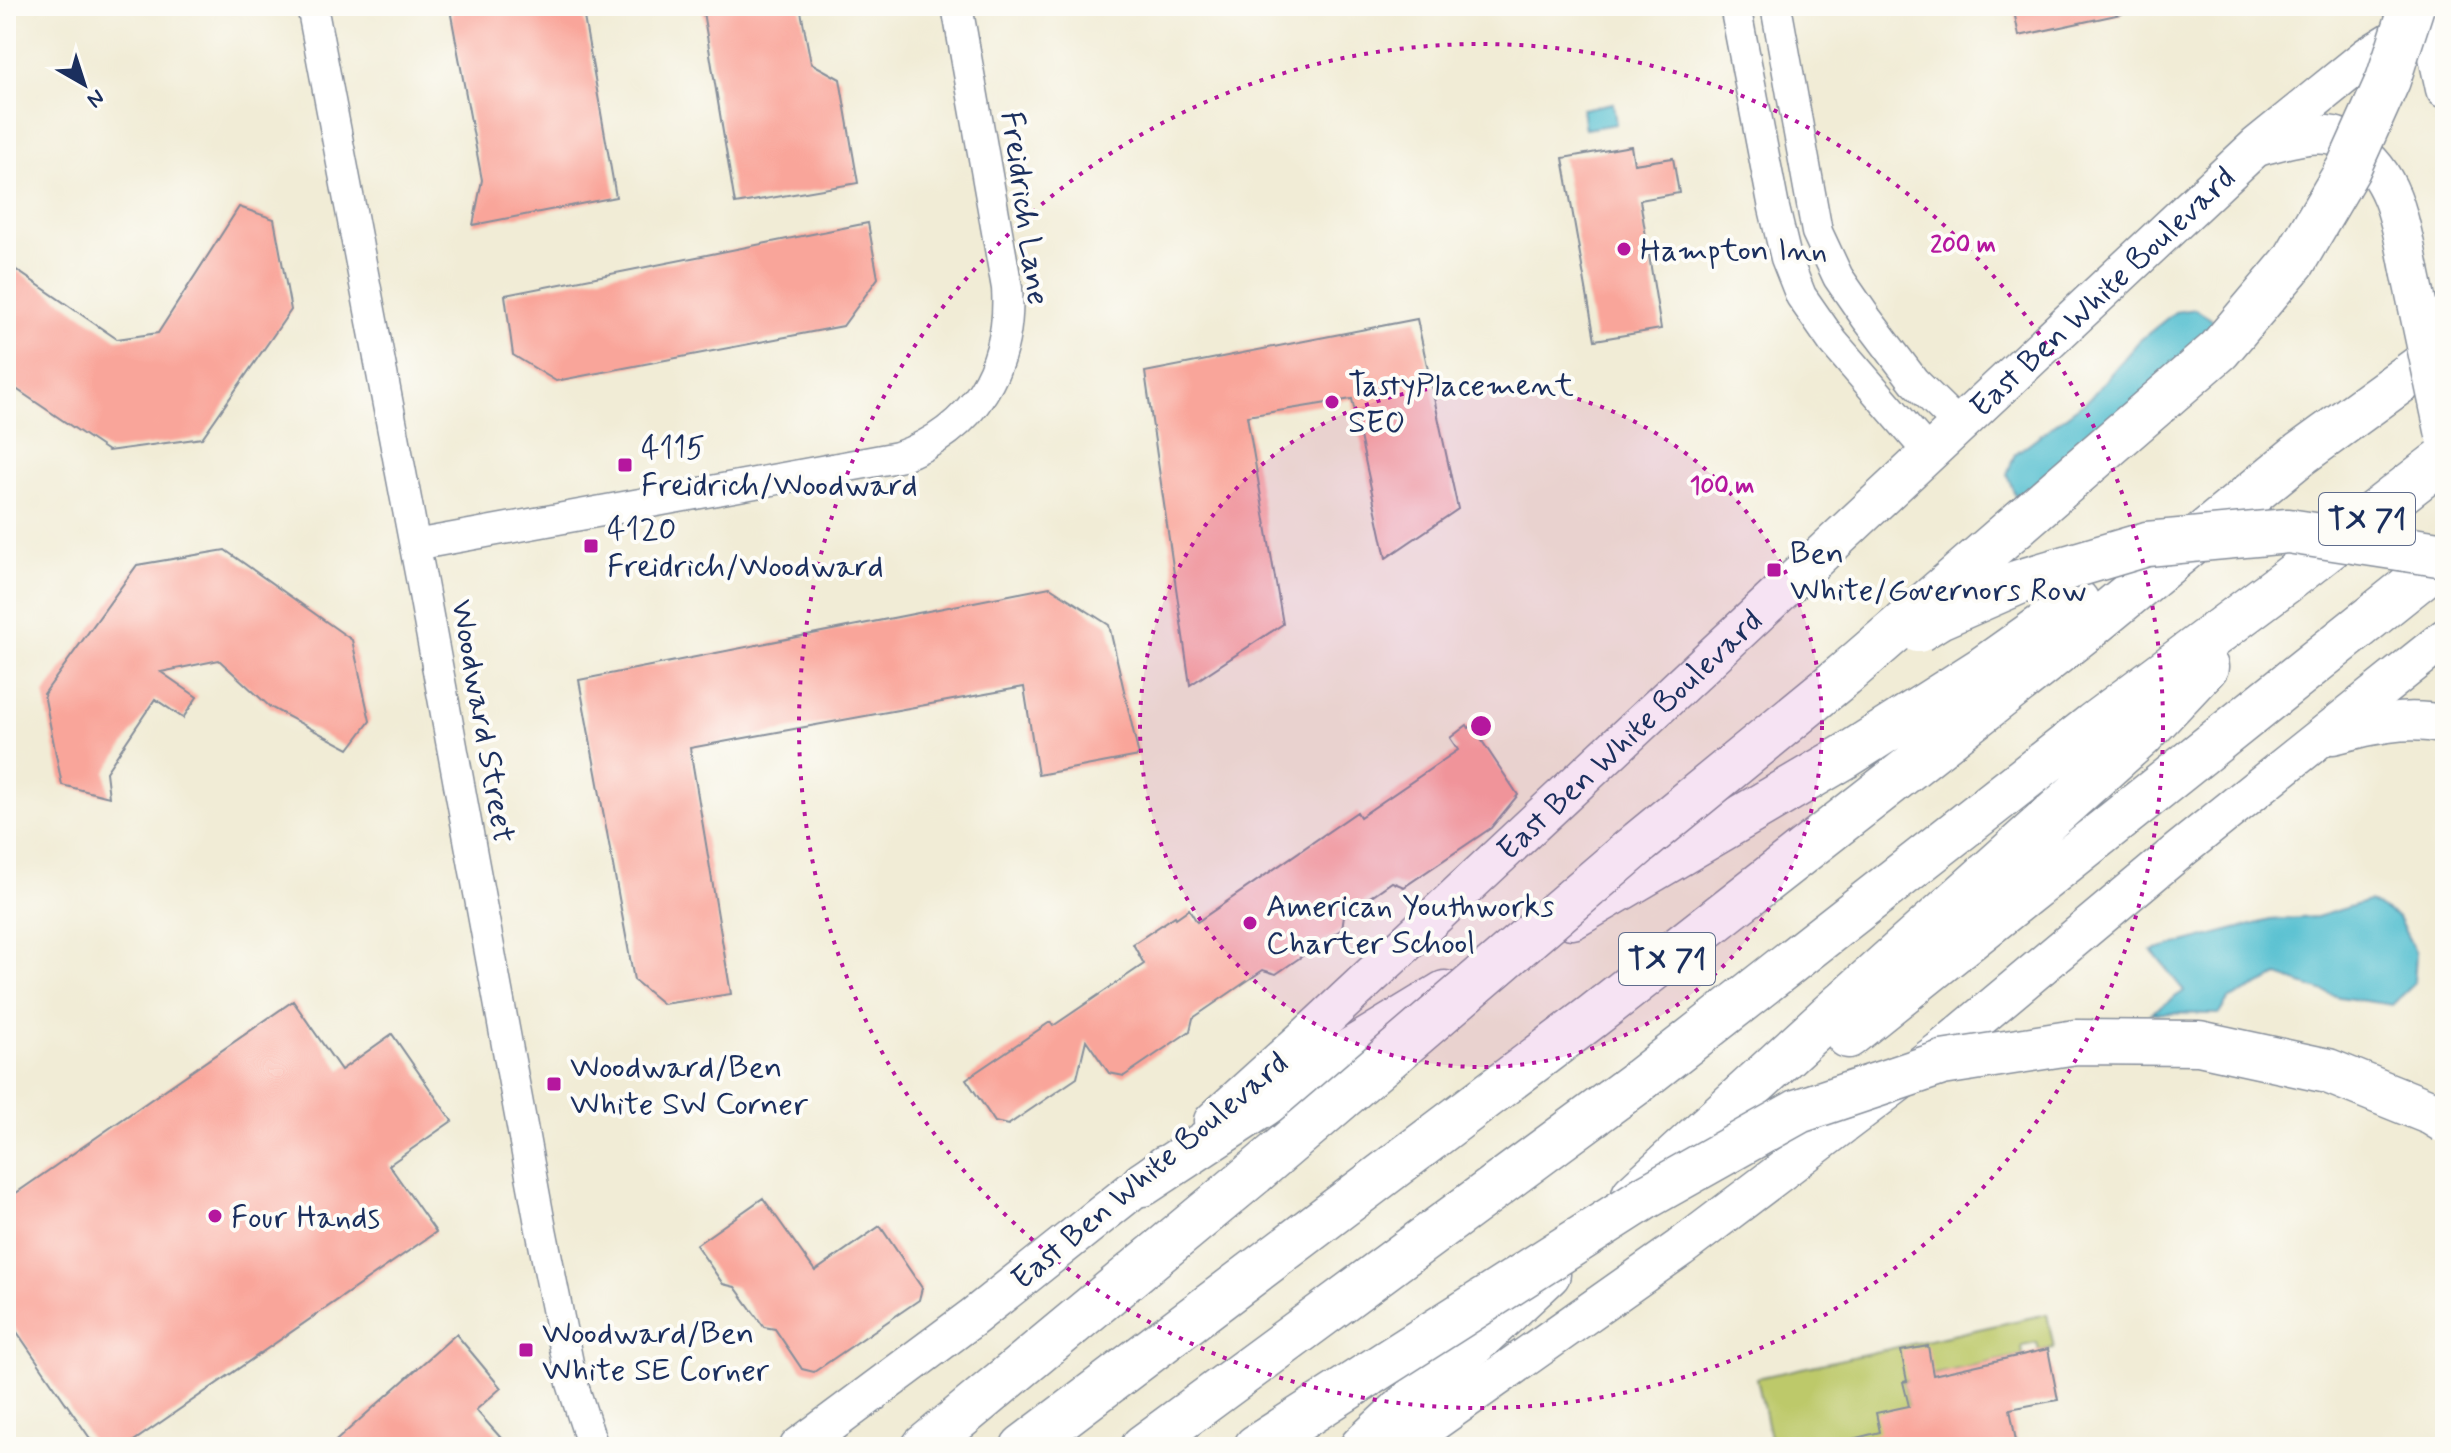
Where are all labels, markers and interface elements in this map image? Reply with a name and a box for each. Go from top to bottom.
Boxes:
north arrow [44,44,124,124]
text: N [81,82,110,113]
street label: Freidrich Lane [990,109,1058,308]
street label: East Ben White Boulevard [1961,158,2245,428]
place label: Hampton Inn [1640,230,1827,272]
text: 200 m [1930,230,1996,261]
marker: Hampton Inn [1615,240,1633,258]
place label: TastyPlacement SEO [1348,365,1574,444]
marker: TastyPlacement SEO [1323,393,1341,411]
place label: 4115 Freidrich/Woodward [641,428,918,507]
marker: 4115 Freidrich/Woodward [616,456,634,474]
text: 100 m [1690,471,1754,502]
road number: TX 71 [2319,493,2415,545]
place label: 4120 Freidrich/Woodward [607,509,884,588]
place label: Ben White/Governors Row [1790,533,2086,612]
marker: 4120 Freidrich/Woodward [582,537,600,555]
marker: Ben White/Governors Row [1765,561,1783,579]
street label: Woodward Street [440,596,524,846]
street label: East Ben White Boulevard [1488,601,1772,871]
centre of rings [1467,712,1495,740]
place label: American Youthworks Charter School [1266,886,1554,965]
marker: American Youthworks Charter School [1241,914,1259,932]
road number: TX 71 [1619,933,1715,985]
street label: East Ben White Boulevard [1003,1043,1298,1300]
place label: Woodward/Ben White SW Corner [570,1047,808,1126]
marker: Woodward/Ben White SW Corner [545,1075,563,1093]
place label: Four Hands [231,1197,380,1239]
marker: Four Hands [206,1207,224,1225]
place label: Woodward/Ben White SE Corner [542,1313,770,1392]
marker: Woodward/Ben White SE Corner [517,1341,535,1359]

